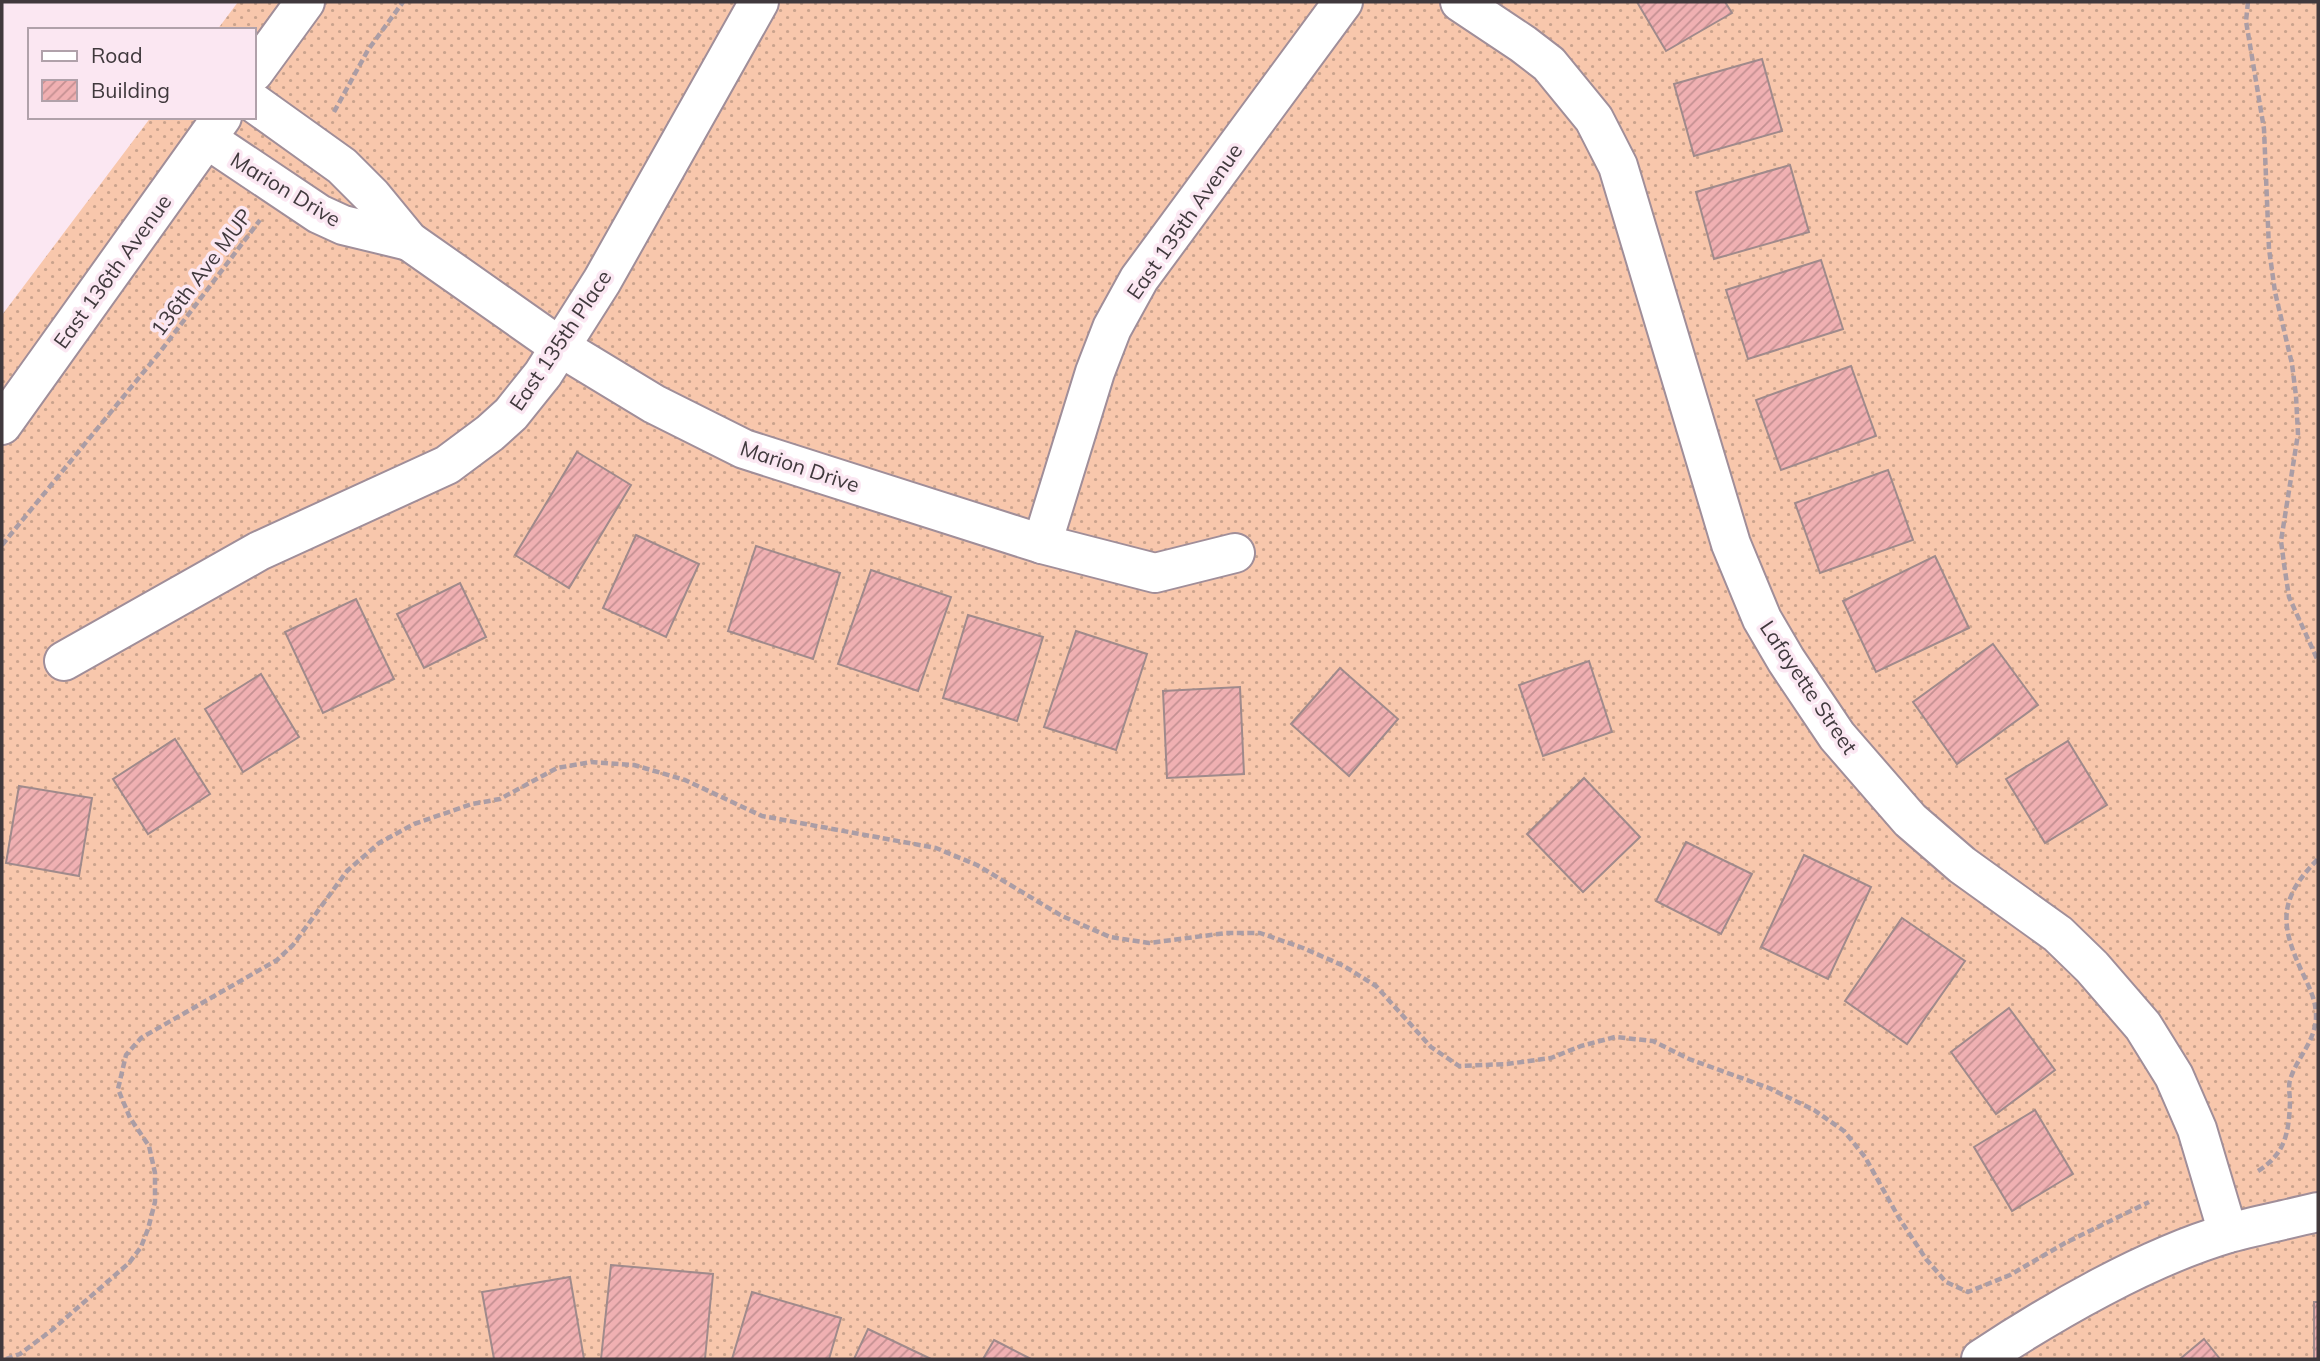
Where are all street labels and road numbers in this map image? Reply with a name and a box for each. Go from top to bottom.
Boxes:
street label: East 135th Avenue [1121,138,1247,304]
street label: Marion Drive [226,146,346,232]
street label: East 136th Avenue [47,189,177,353]
street label: 136th Ave MUP [145,203,257,341]
street label: East 135th Place [503,265,617,415]
street label: Marion Drive [737,435,863,497]
street label: Lafayette Street [1755,615,1863,759]

